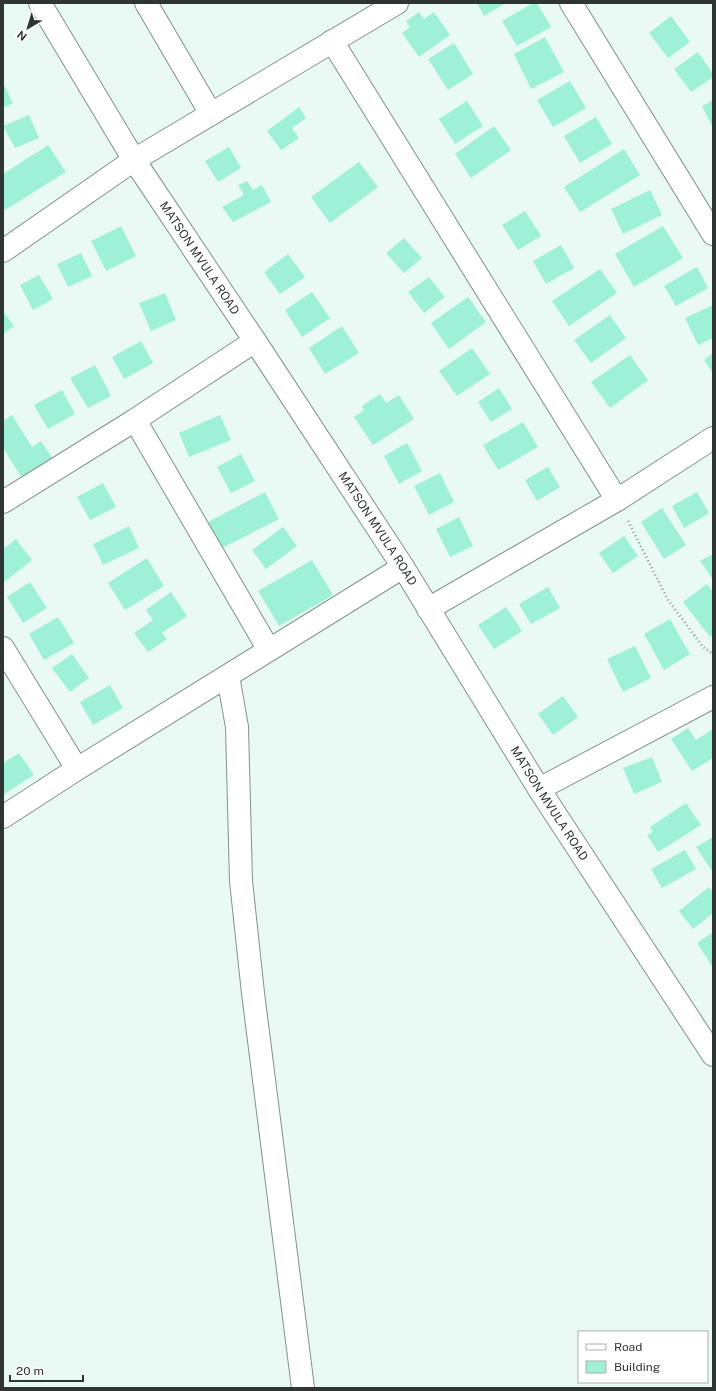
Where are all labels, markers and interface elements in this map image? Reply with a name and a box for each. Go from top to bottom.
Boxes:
north arrow [8,8,48,48]
text: N [15,29,29,43]
street label: MATSON MVULA ROAD [157,199,242,317]
street label: MATSON MVULA ROAD [336,469,420,588]
street label: MATSON MVULA ROAD [508,744,591,863]
legend [578,1331,708,1383]
text: Road [614,1340,642,1354]
scale bar [10,1357,83,1383]
text: Building [614,1360,660,1374]
text: 20 m [16,1364,44,1378]

